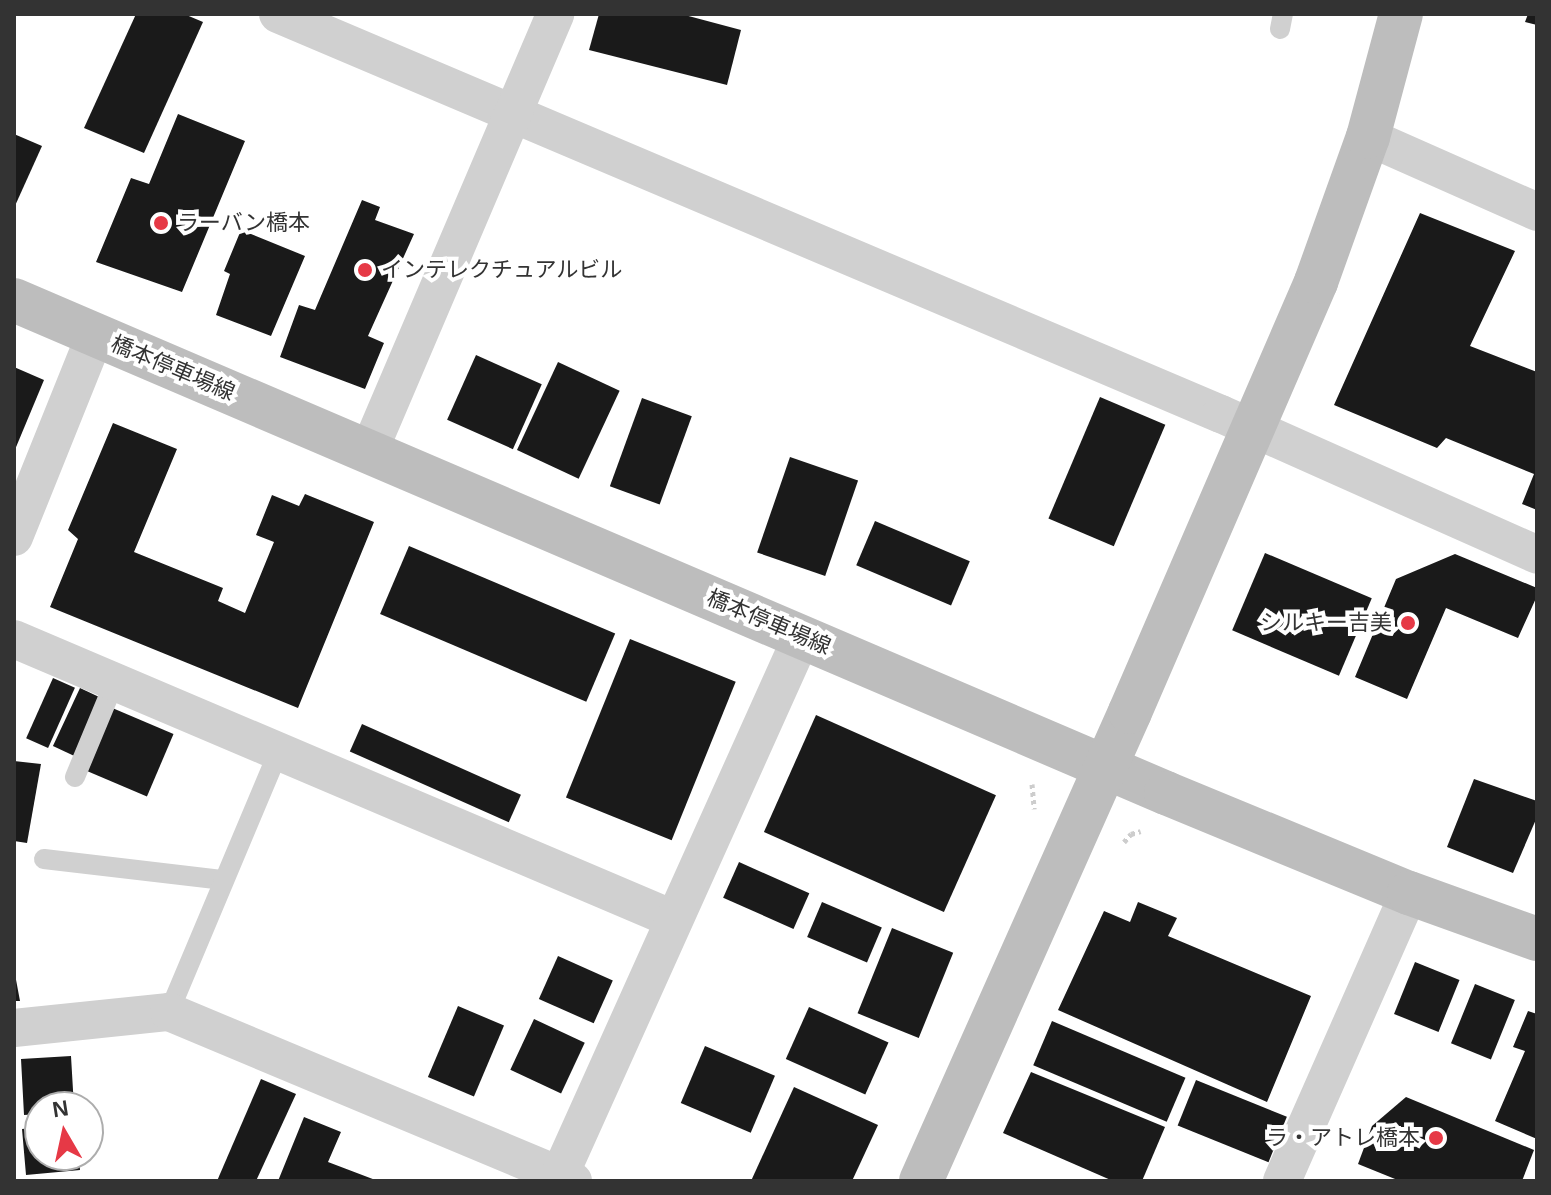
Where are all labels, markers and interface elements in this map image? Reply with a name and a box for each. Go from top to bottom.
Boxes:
place label: ラーバン橋本 [177,210,309,236]
marker: ラーバン橋本 [152,214,170,232]
place label: インテレクチュアルビル [381,257,623,283]
marker: インテレクチュアルビル [356,261,374,279]
street label: 橋本停車場線 [107,330,239,406]
street label: 橋本停車場線 [703,584,835,660]
place label: シルキー吉美 [1260,610,1392,636]
marker: シルキー吉美 [1399,614,1417,632]
north arrow [24,1091,104,1171]
text: N [51,1095,70,1122]
place label: ラ・アトレ橋本 [1266,1125,1420,1151]
marker: ラ・アトレ橋本 [1427,1129,1445,1147]

